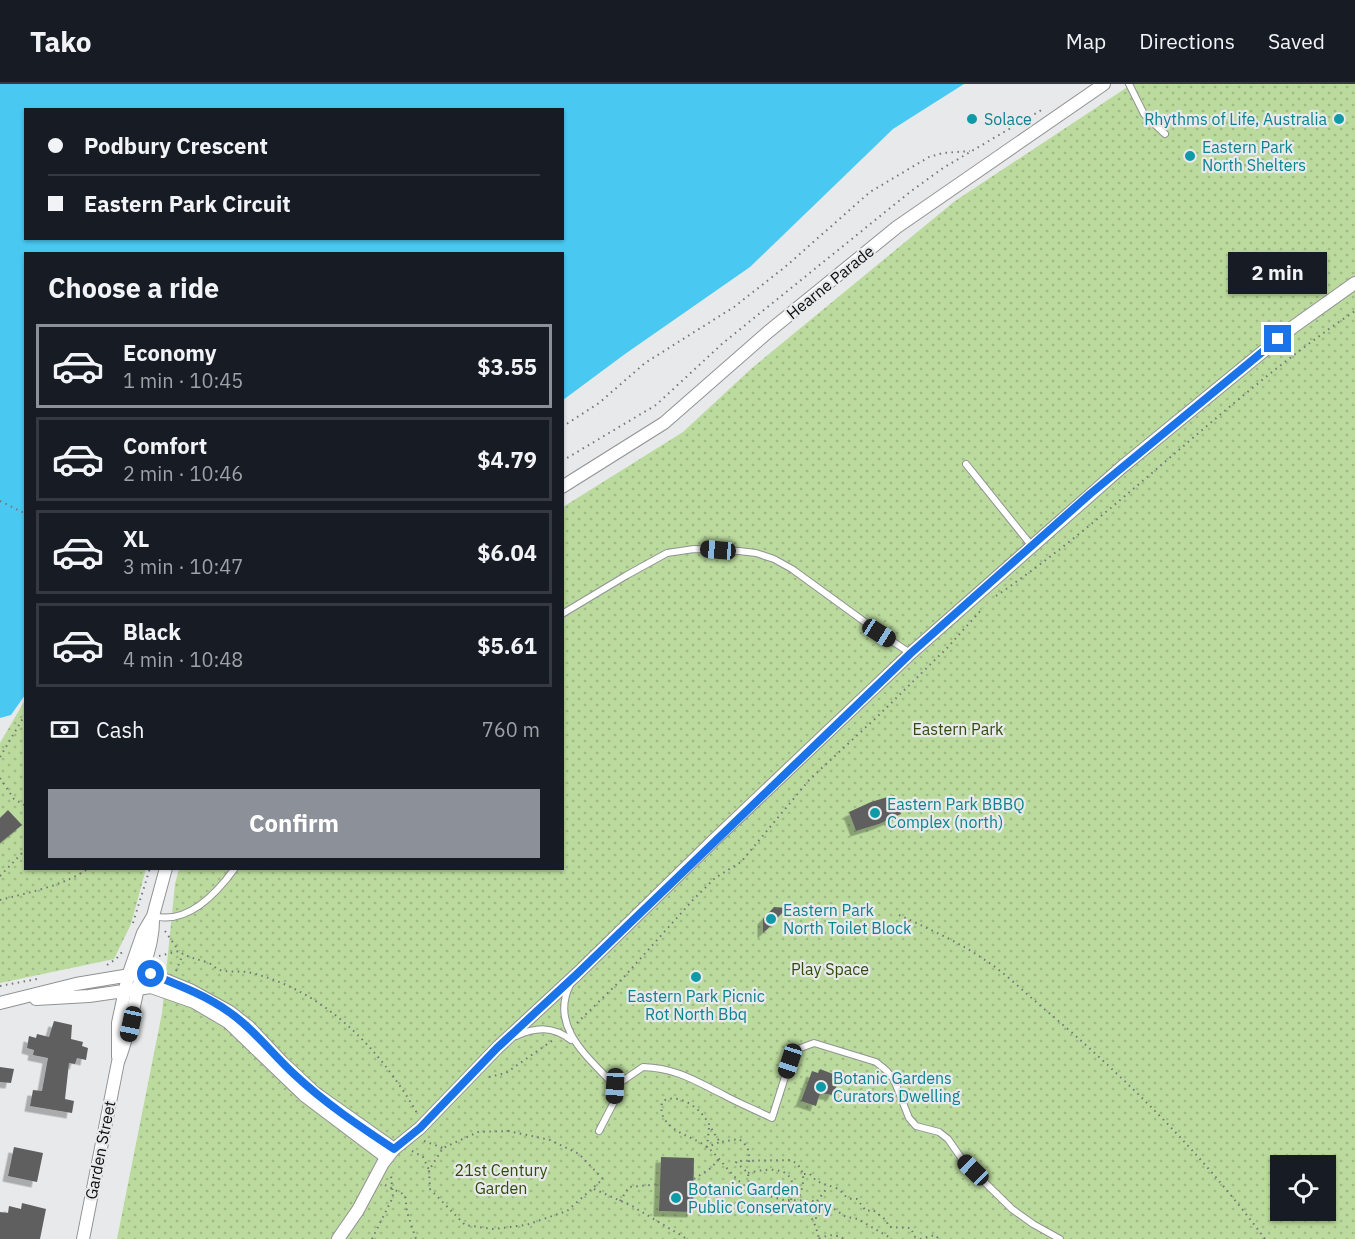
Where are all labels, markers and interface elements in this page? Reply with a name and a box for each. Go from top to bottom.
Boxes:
text: Tako [30,23,92,60]
text: Map [1066,27,1106,55]
text: Directions [1139,27,1235,55]
text: Saved [1268,27,1325,55]
place label: Solace [984,109,1032,129]
place label: Rhythms of Life, Australia [1144,109,1327,129]
marker: Solace [965,112,979,126]
marker: Rhythms of Life, Australia [1332,112,1346,126]
text: Podbury Crescent [84,131,268,160]
place label: Eastern Park North Shelters [1202,137,1306,175]
marker: Eastern Park North Shelters [1183,149,1197,163]
text: Eastern Park Circuit [84,189,291,218]
street label: Hearne Parade [782,241,878,323]
callout: 2 min [1228,252,1328,294]
text: 2 min [1251,259,1304,286]
text: Choose a ride [48,270,219,305]
route end [1264,325,1291,352]
text: Economy [123,338,217,367]
icon: car [51,339,105,393]
text: $3.55 [477,352,537,381]
text: 1 min · 10:45 [123,367,243,394]
text: Comfort [123,431,207,460]
icon: car [51,432,105,486]
text: $4.79 [477,445,537,474]
text: 2 min · 10:46 [123,460,243,487]
text: XL [123,524,149,553]
icon: car [51,525,105,579]
text: $6.04 [477,538,537,567]
car [699,539,737,561]
text: 3 min · 10:47 [123,553,243,580]
car [859,616,899,650]
text: Black [123,617,181,646]
icon: car [51,618,105,672]
text: $5.61 [477,631,537,660]
text: 4 min · 10:48 [123,646,243,673]
icon: cash [48,713,81,746]
text: Cash [96,715,145,744]
text: 760 m [482,716,540,743]
park label: Eastern Park [912,719,1004,739]
button: Confirm [48,789,540,858]
place label: Eastern Park BBBQ Complex (north) [887,794,1024,832]
marker: Eastern Park BBBQ Complex (north) [868,806,882,820]
place label: Eastern Park North Toilet Block [783,900,912,938]
marker: Eastern Park North Toilet Block [764,912,778,926]
park label: Play Space [791,959,869,979]
route start [137,960,164,987]
marker: Eastern Park Picnic Rot North Bbq [689,970,703,984]
place label: Eastern Park Picnic Rot North Bbq [627,986,765,1024]
car [118,1005,144,1043]
car [776,1041,804,1081]
car [605,1068,625,1104]
place label: Botanic Gardens Curators Dwelling [833,1068,961,1106]
marker: Botanic Gardens Curators Dwelling [814,1080,828,1094]
street label: Garden Street [81,1099,119,1201]
car [954,1151,992,1189]
map controls [1270,1155,1336,1221]
button: locate [1270,1155,1336,1221]
park label: 21st Century Garden [455,1160,547,1198]
place label: Botanic Garden Public Conservatory [688,1179,832,1217]
marker: Botanic Garden Public Conservatory [669,1191,683,1205]

